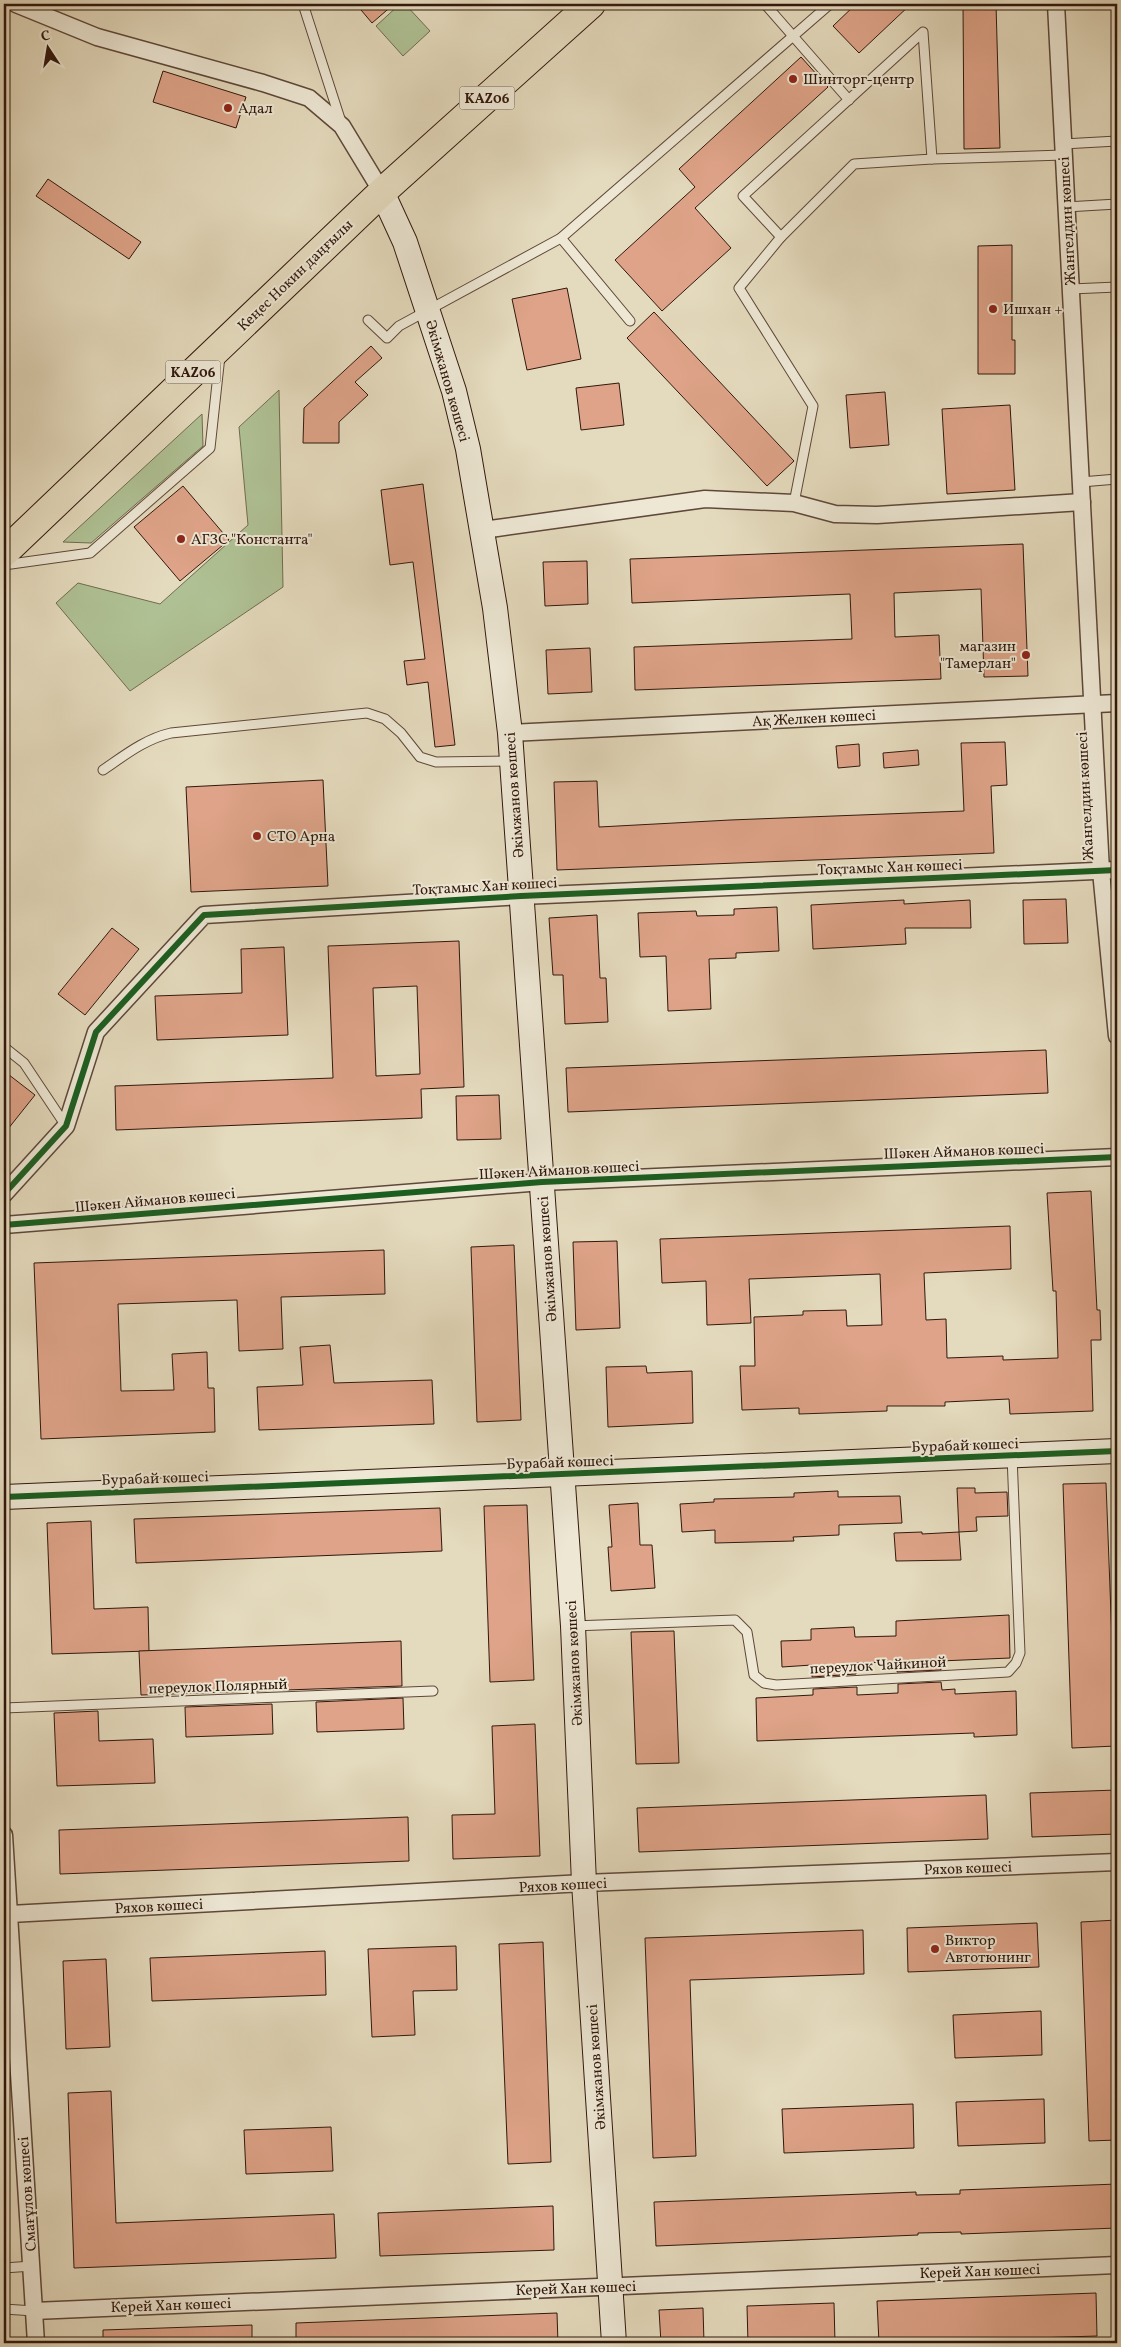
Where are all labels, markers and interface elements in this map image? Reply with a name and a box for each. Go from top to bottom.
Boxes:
north arrow [22,22,72,72]
text: С [39,27,52,47]
place label: Шинторг-центр [803,70,914,91]
marker: Шинторг-центр [787,73,799,85]
road number: KАZ06 [460,86,514,110]
place label: Адал [238,99,273,120]
marker: Адал [222,102,234,114]
street label: Жангелдин көшесі [1055,156,1082,286]
street label: Кеңес Нокин даңғылы [234,215,359,337]
place label: Ишхан + [1003,300,1062,321]
marker: Ишхан + [987,303,999,315]
street label: Әкімжанов көшесі [419,318,474,445]
road number: KАZ06 [166,361,220,384]
place label: АГЗС "Константа" [191,530,313,551]
marker: АГЗС "Константа" [175,533,187,545]
place label: магазин "Тамерлан" [940,637,1016,675]
marker: магазин "Тамерлан" [1020,649,1032,661]
street label: Ақ Желкен көшесі [751,706,877,733]
street label: Әкімжанов көшесі [501,731,530,858]
street label: Жангелдин көшесі [1073,731,1100,861]
place label: СТО Арна [267,827,335,848]
marker: СТО Арна [251,830,263,842]
street label: Тоқтамыс Хан көшесі [817,855,963,882]
street label: Тоқтамыс Хан көшесі [412,873,558,902]
street label: Шәкен Айманов көшесі [883,1139,1045,1166]
street label: Шәкен Айманов көшесі [478,1157,640,1186]
street label: Шәкен Айманов көшесі [74,1184,236,1219]
street label: Әкімжанов көшесі [534,1195,563,1322]
street label: Бурабай көшесі [911,1434,1019,1459]
street label: Бурабай көшесі [506,1451,614,1476]
street label: Бурабай көшесі [101,1467,209,1492]
street label: Әкімжанов көшесі [562,1599,589,1726]
street label: переулок Чайкиной [809,1652,947,1681]
street label: переулок Полярный [148,1675,288,1700]
street label: Ряхов көшесі [923,1857,1013,1882]
street label: Ряхов көшесі [518,1874,608,1899]
street label: Ряхов көшесі [114,1895,204,1920]
place label: Виктор Автотюнинг [945,1931,1031,1969]
marker: Виктор Автотюнинг [929,1943,941,1955]
street label: Әкімжанов көшесі [583,2003,612,2130]
street label: Смағұлов көшесі [14,2136,43,2252]
street label: Керей Хан көшесі [919,2260,1041,2285]
street label: Керей Хан көшесі [515,2277,637,2302]
street label: Керей Хан көшесі [110,2294,232,2319]

